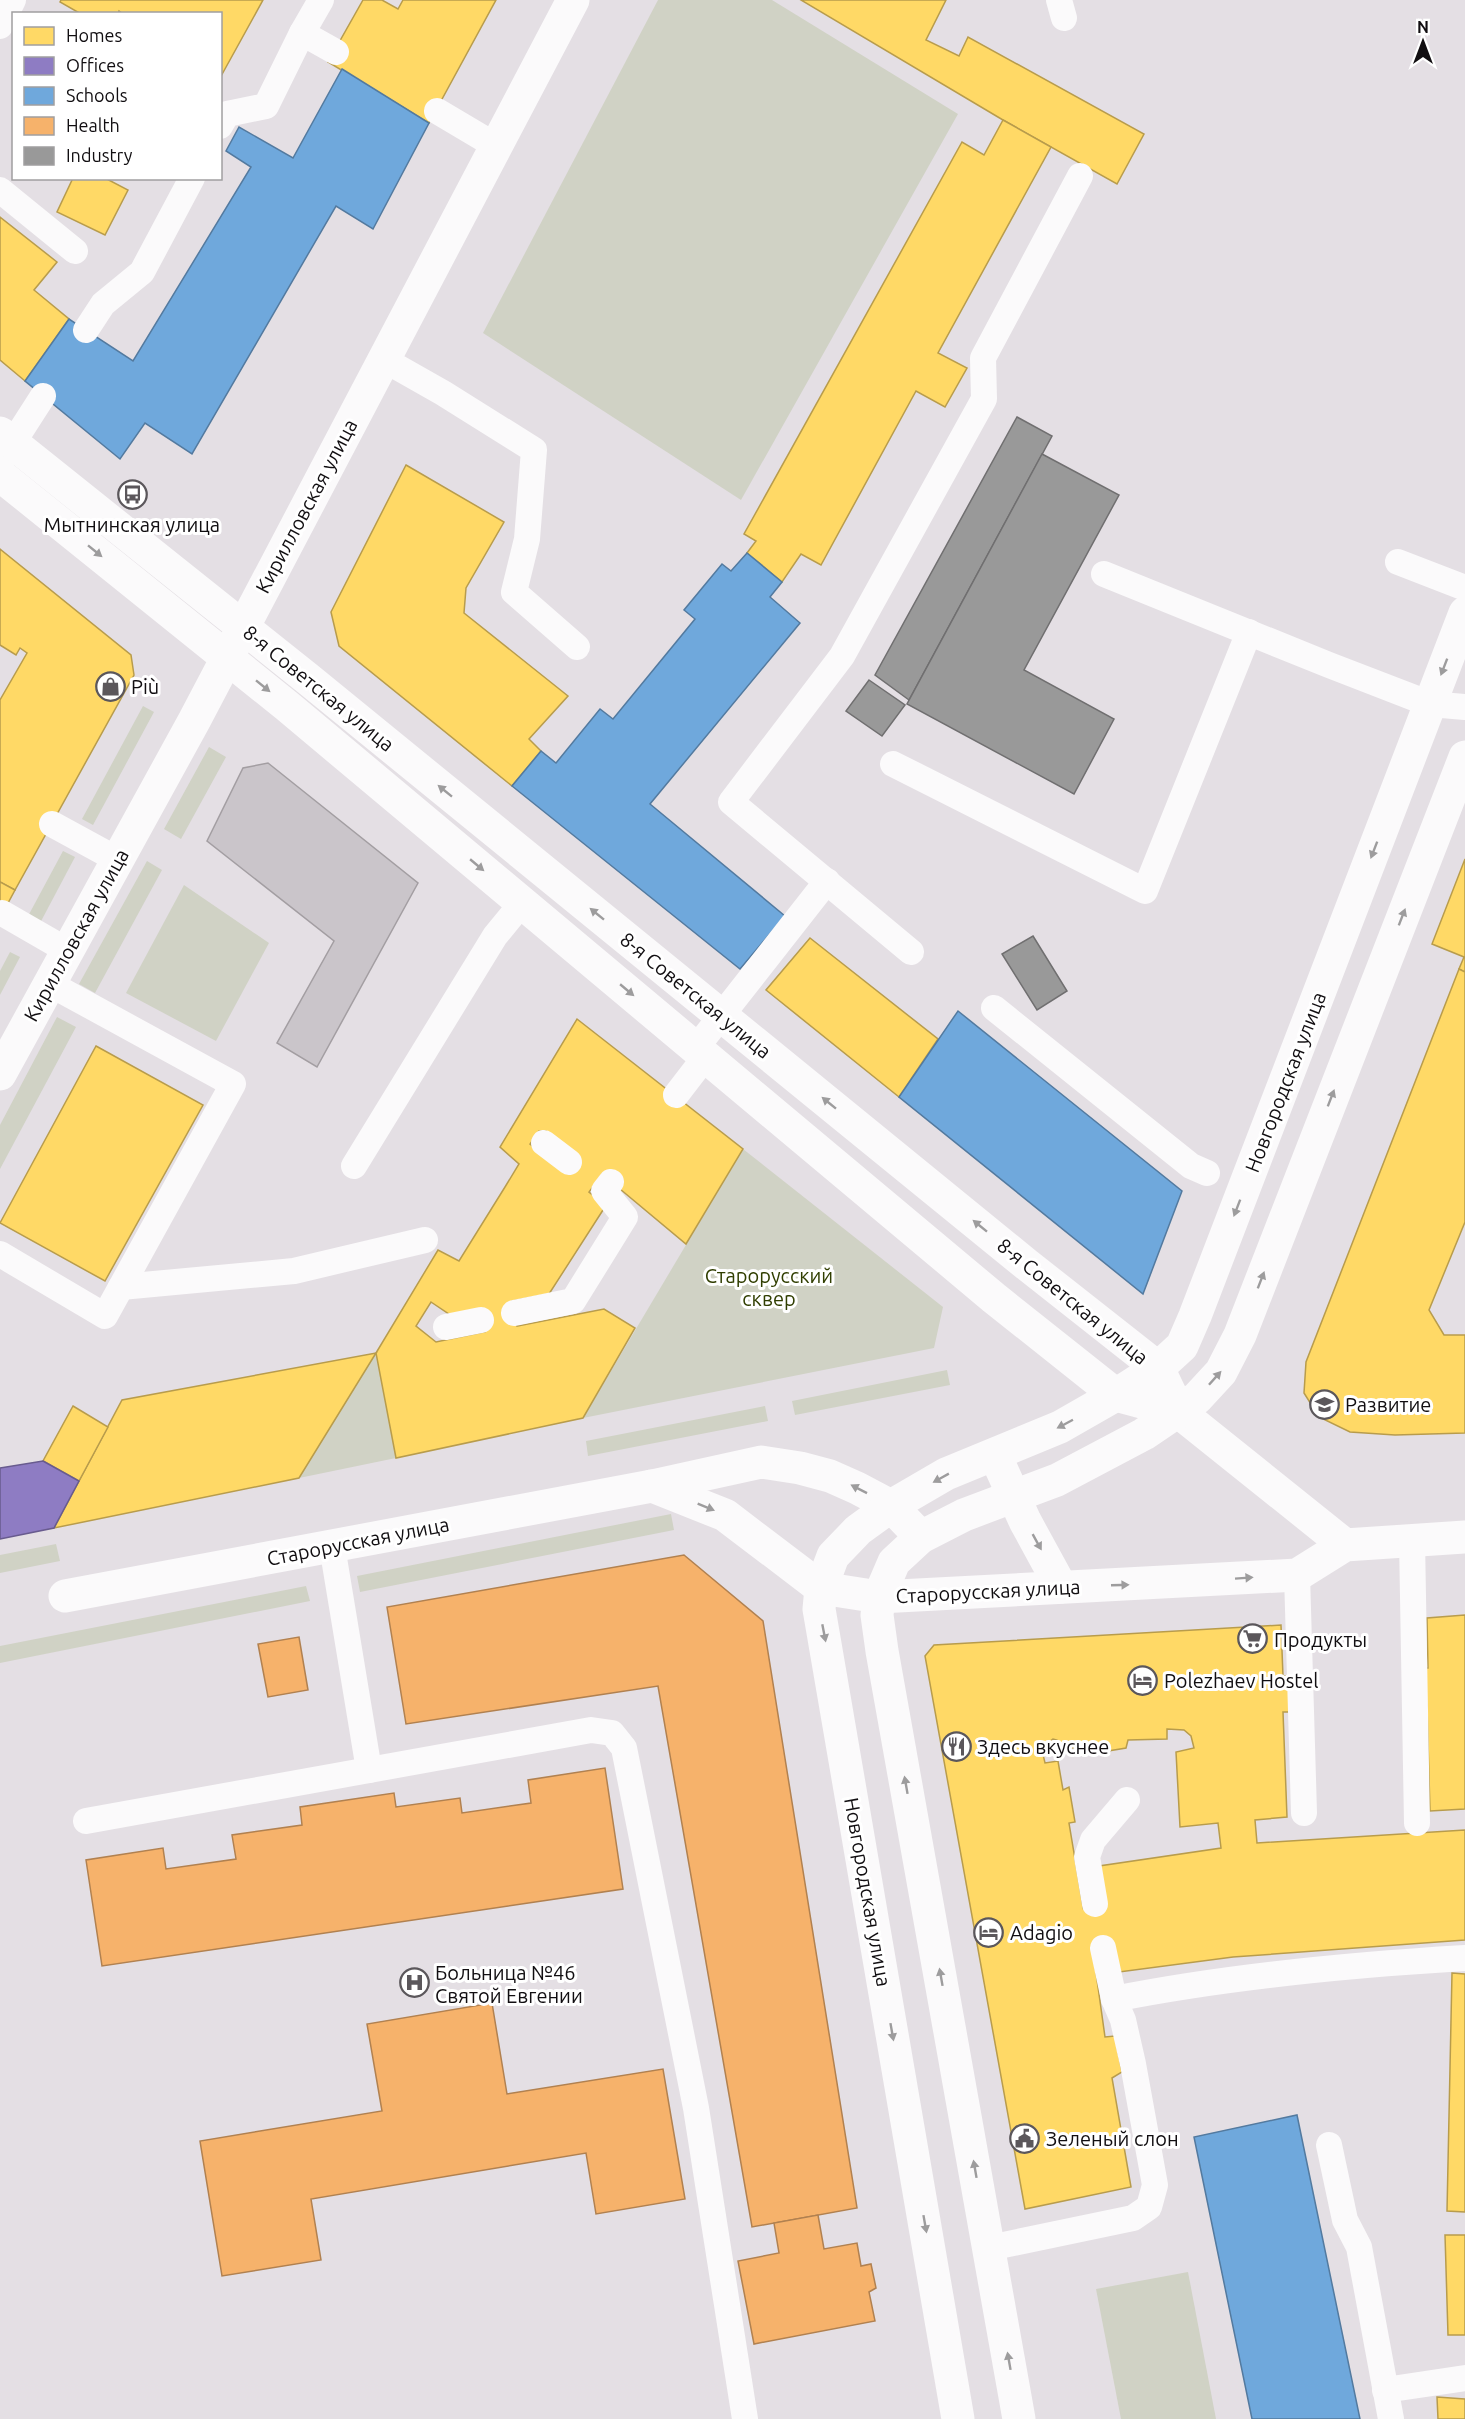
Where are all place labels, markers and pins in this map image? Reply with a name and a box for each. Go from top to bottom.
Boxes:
bus stop icon: Мытнинская улица [116,478,148,510]
place label: Мытнинская улица [44,513,220,536]
shop icon: Più [94,670,126,702]
place label: Più [131,675,159,698]
school or university icon: Развитие [1308,1388,1340,1420]
place label: Развитие [1345,1393,1431,1416]
supermarket icon: Продукты [1237,1623,1269,1655]
place label: Продукты [1274,1628,1367,1651]
hotel icon: Polezhaev Hostel [1127,1664,1159,1696]
place label: Polezhaev Hostel [1164,1669,1318,1692]
restaurant icon: Здесь вкуснее [940,1730,972,1762]
place label: Здесь вкуснее [977,1735,1109,1758]
hotel icon: Adagio [973,1916,1005,1948]
place label: Adagio [1010,1921,1073,1944]
place label: Больница №46 Святой Евгении [435,1961,583,2007]
hospital icon: Больница №46 Святой Евгении [398,1967,430,1999]
public building icon: Зеленый слон [1009,2122,1041,2154]
place label: Зеленый слон [1046,2127,1179,2150]

